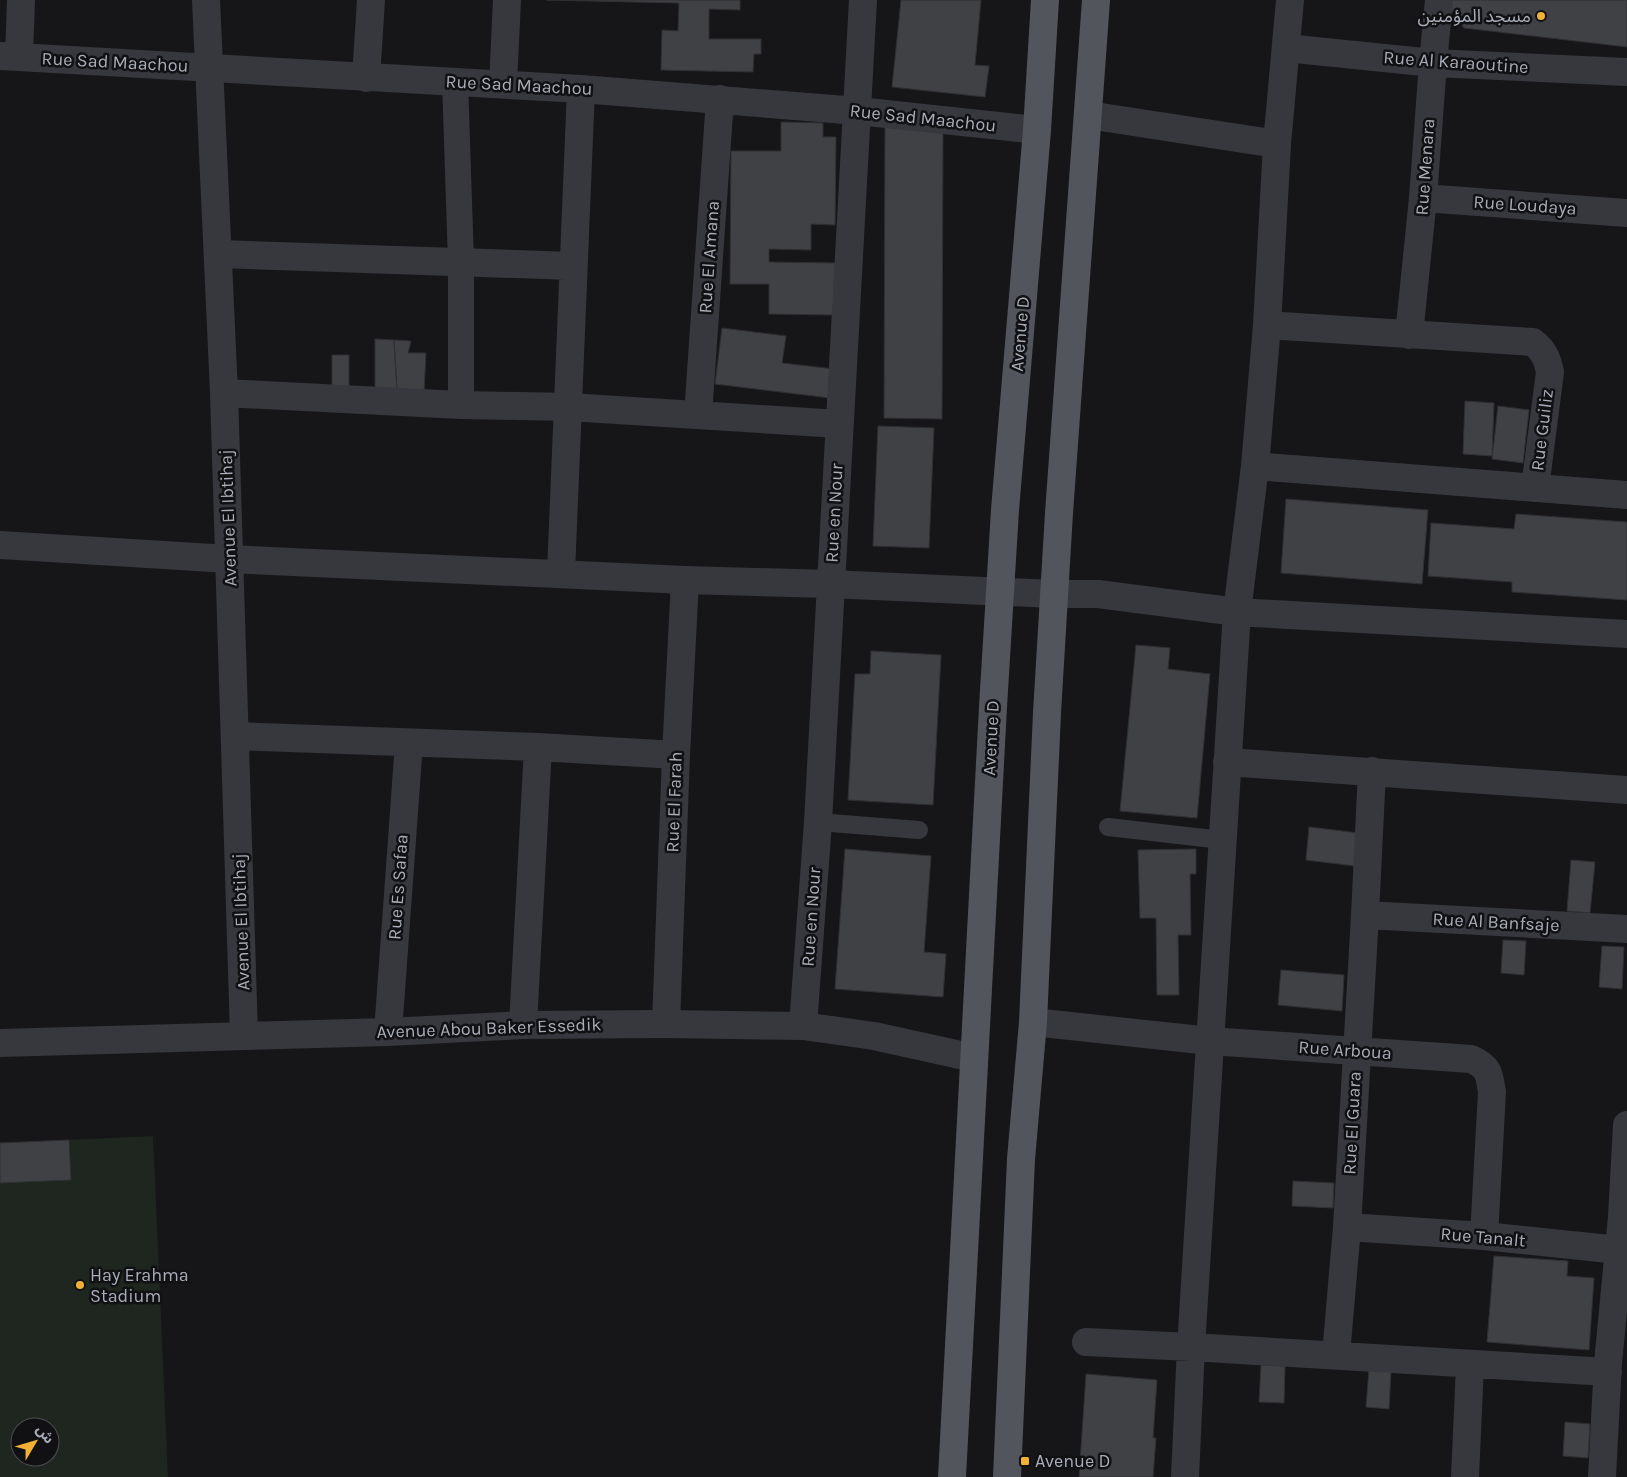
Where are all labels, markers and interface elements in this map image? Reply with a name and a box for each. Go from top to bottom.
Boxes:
place label: مسجد المؤمنين [1418,5,1531,27]
marker: مسجد المؤمنين [1535,10,1547,22]
street label: Rue Al Karaoutine [1383,46,1529,78]
street label: Rue Sad Maachou [41,47,189,77]
street label: Rue Sad Maachou [445,70,593,100]
street label: Rue Sad Maachou [849,99,997,137]
street label: Rue Menara [1411,118,1439,216]
street label: Rue Loudaya [1473,190,1577,220]
street label: Rue El Amana [694,200,724,314]
street label: Avenue D [1006,295,1034,373]
street label: Rue Guiliz [1526,388,1558,472]
street label: Avenue El Ibtihaj [215,449,241,587]
street label: Rue en Nour [820,462,848,563]
street label: Avenue D [978,700,1004,776]
street label: Rue El Farah [661,751,687,853]
street label: Rue Es Safaa [383,833,413,941]
street label: Avenue El Ibtihaj [228,853,254,991]
street label: Rue en Nour [797,866,825,967]
street label: Rue Al Banfsaje [1432,908,1560,936]
street label: Avenue Abou Baker Essedik [376,1013,602,1043]
street label: Rue Arboua [1298,1036,1392,1064]
street label: Rue El Guara [1338,1071,1366,1175]
street label: Rue Tanalt [1440,1222,1527,1252]
place label: Hay Erahma Stadium [90,1264,189,1307]
marker: Hay Erahma Stadium [74,1279,86,1291]
north arrow [10,1417,60,1467]
text: ش [32,1422,57,1447]
place label: Avenue D [1035,1450,1110,1472]
marker: Avenue D [1019,1455,1031,1467]

